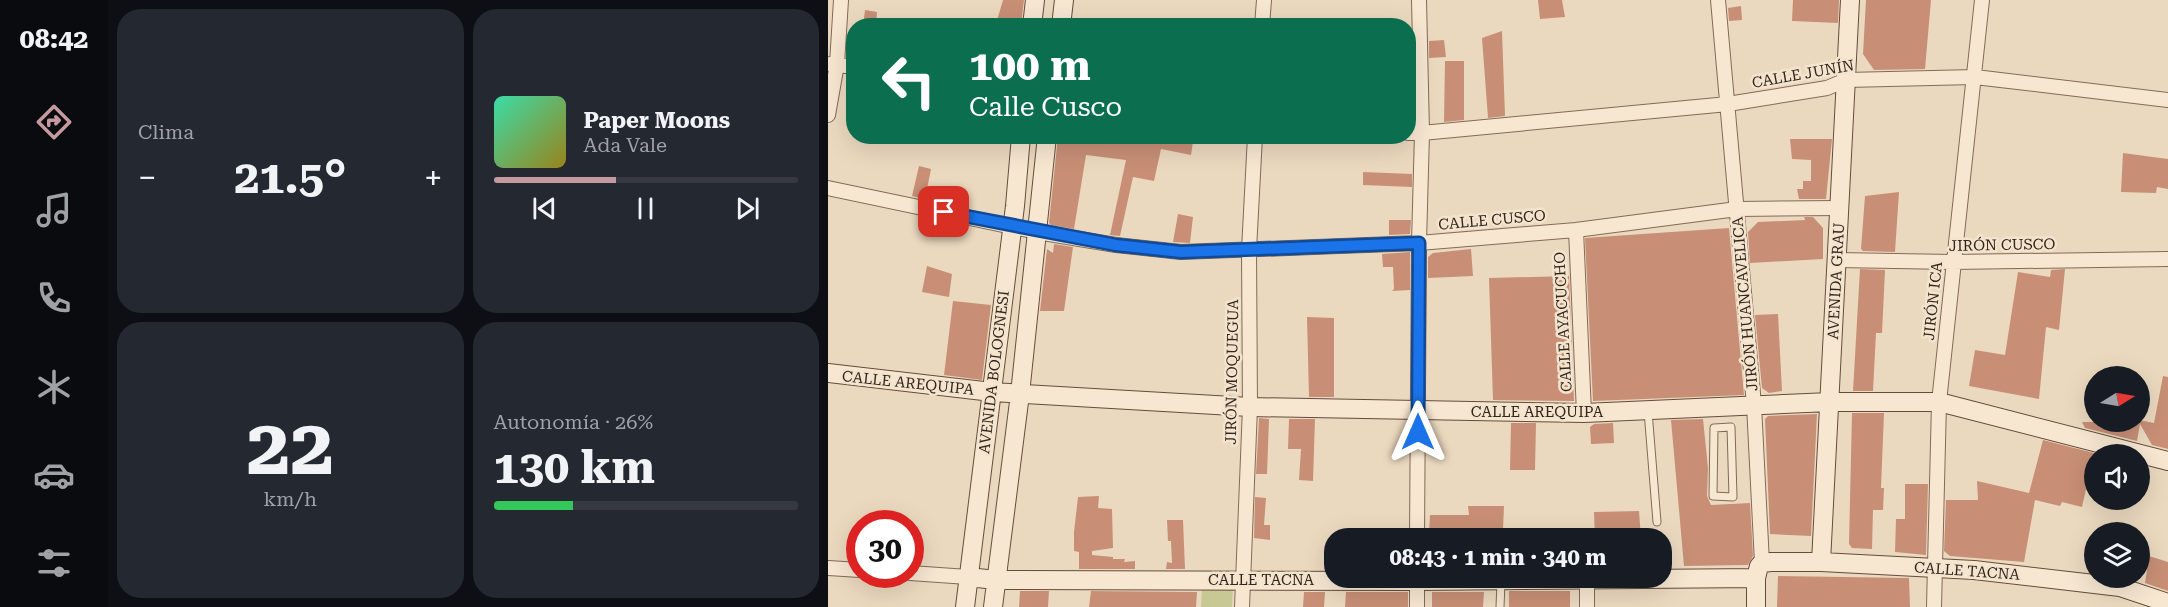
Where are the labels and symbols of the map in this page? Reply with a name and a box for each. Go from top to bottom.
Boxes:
street label: CALLE JUNÍN [1751,56,1855,92]
pin [918,186,969,237]
street label: CALLE CUSCO [1438,206,1547,234]
street label: JIRÓN HUANCAVELICA [1727,215,1762,392]
street label: AVENIDA GRAU [1824,222,1848,340]
street label: JIRÓN CUSCO [1949,234,2056,255]
street label: CALLE AYACUCHO [1550,251,1576,393]
street label: JIRÓN ICA [1919,260,1946,341]
street label: AVENIDA BOLOGNESI [975,289,1013,455]
street label: JIRÓN MOQUEGUA [1221,299,1242,445]
north arrow [2084,366,2150,432]
street label: CALLE AREQUIPA [841,367,975,399]
position arrow [1386,400,1450,464]
street label: CALLE AREQUIPA [1471,403,1604,421]
speed limit sign: 30 [846,510,924,588]
street label: CALLE TACNA [1913,558,2021,584]
street label: CALLE TACNA [1208,571,1315,589]

